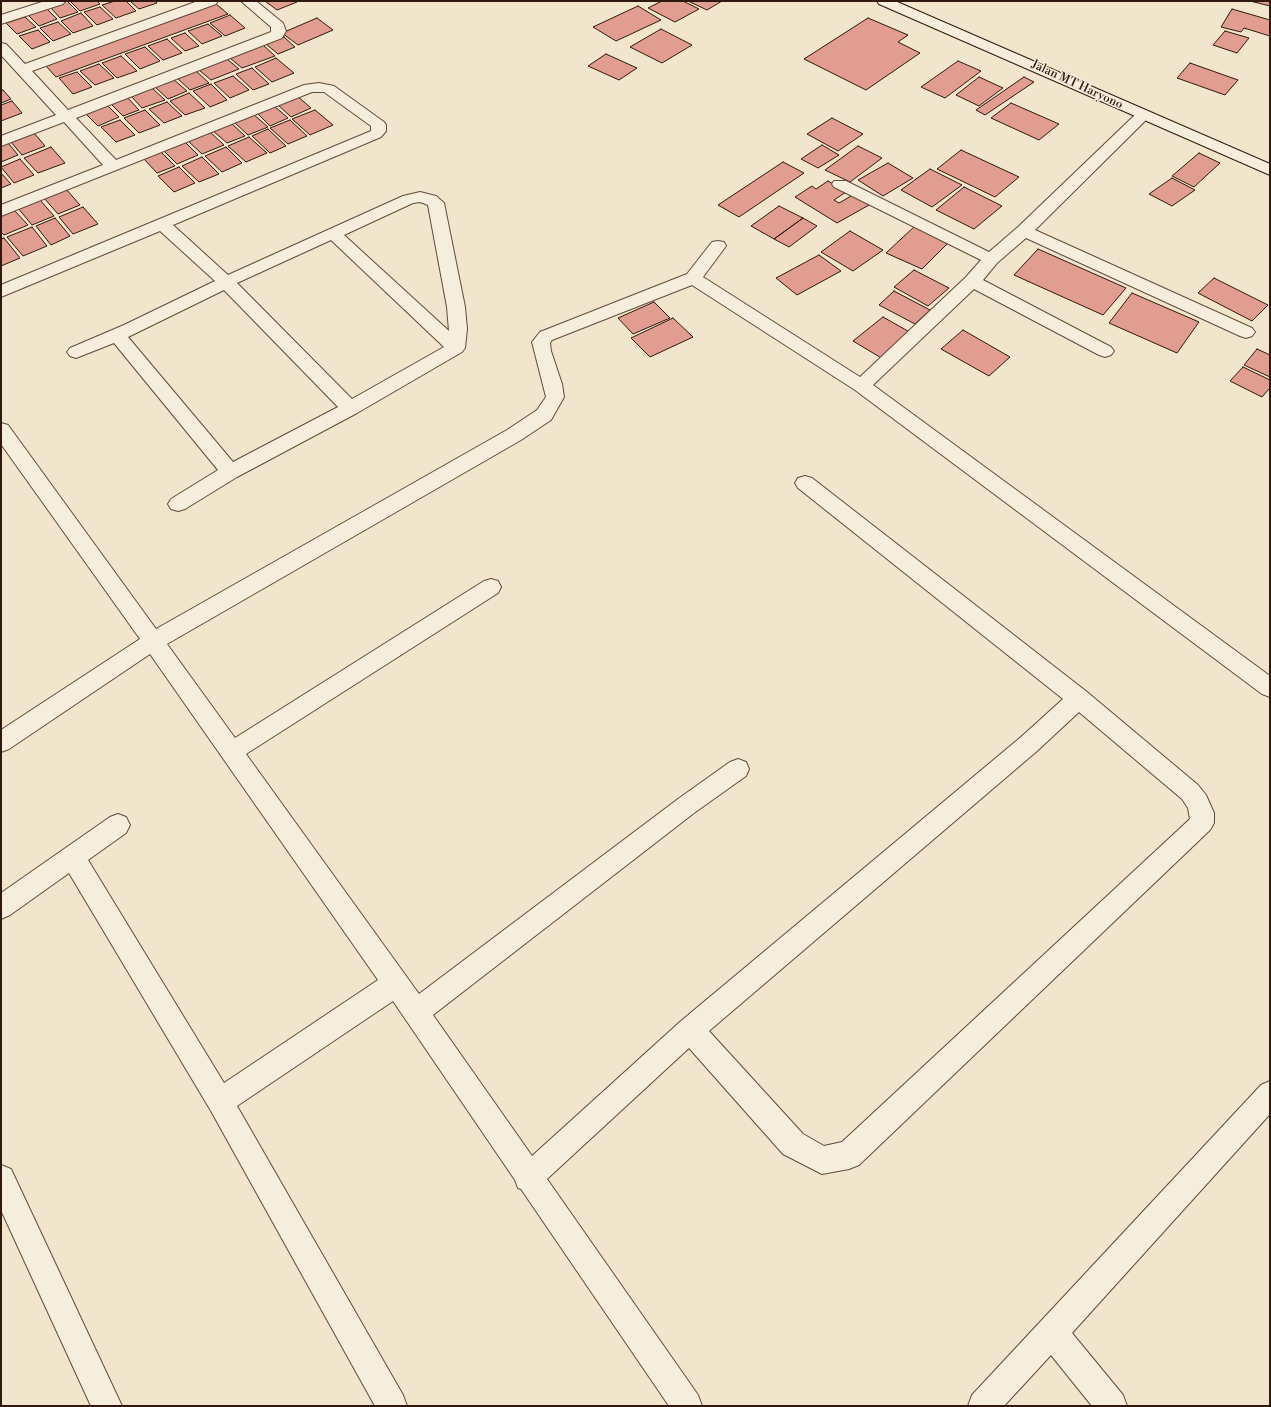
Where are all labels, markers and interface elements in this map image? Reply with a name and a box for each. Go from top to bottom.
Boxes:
street label: Jalan MT Haryono [1029,57,1125,113]

